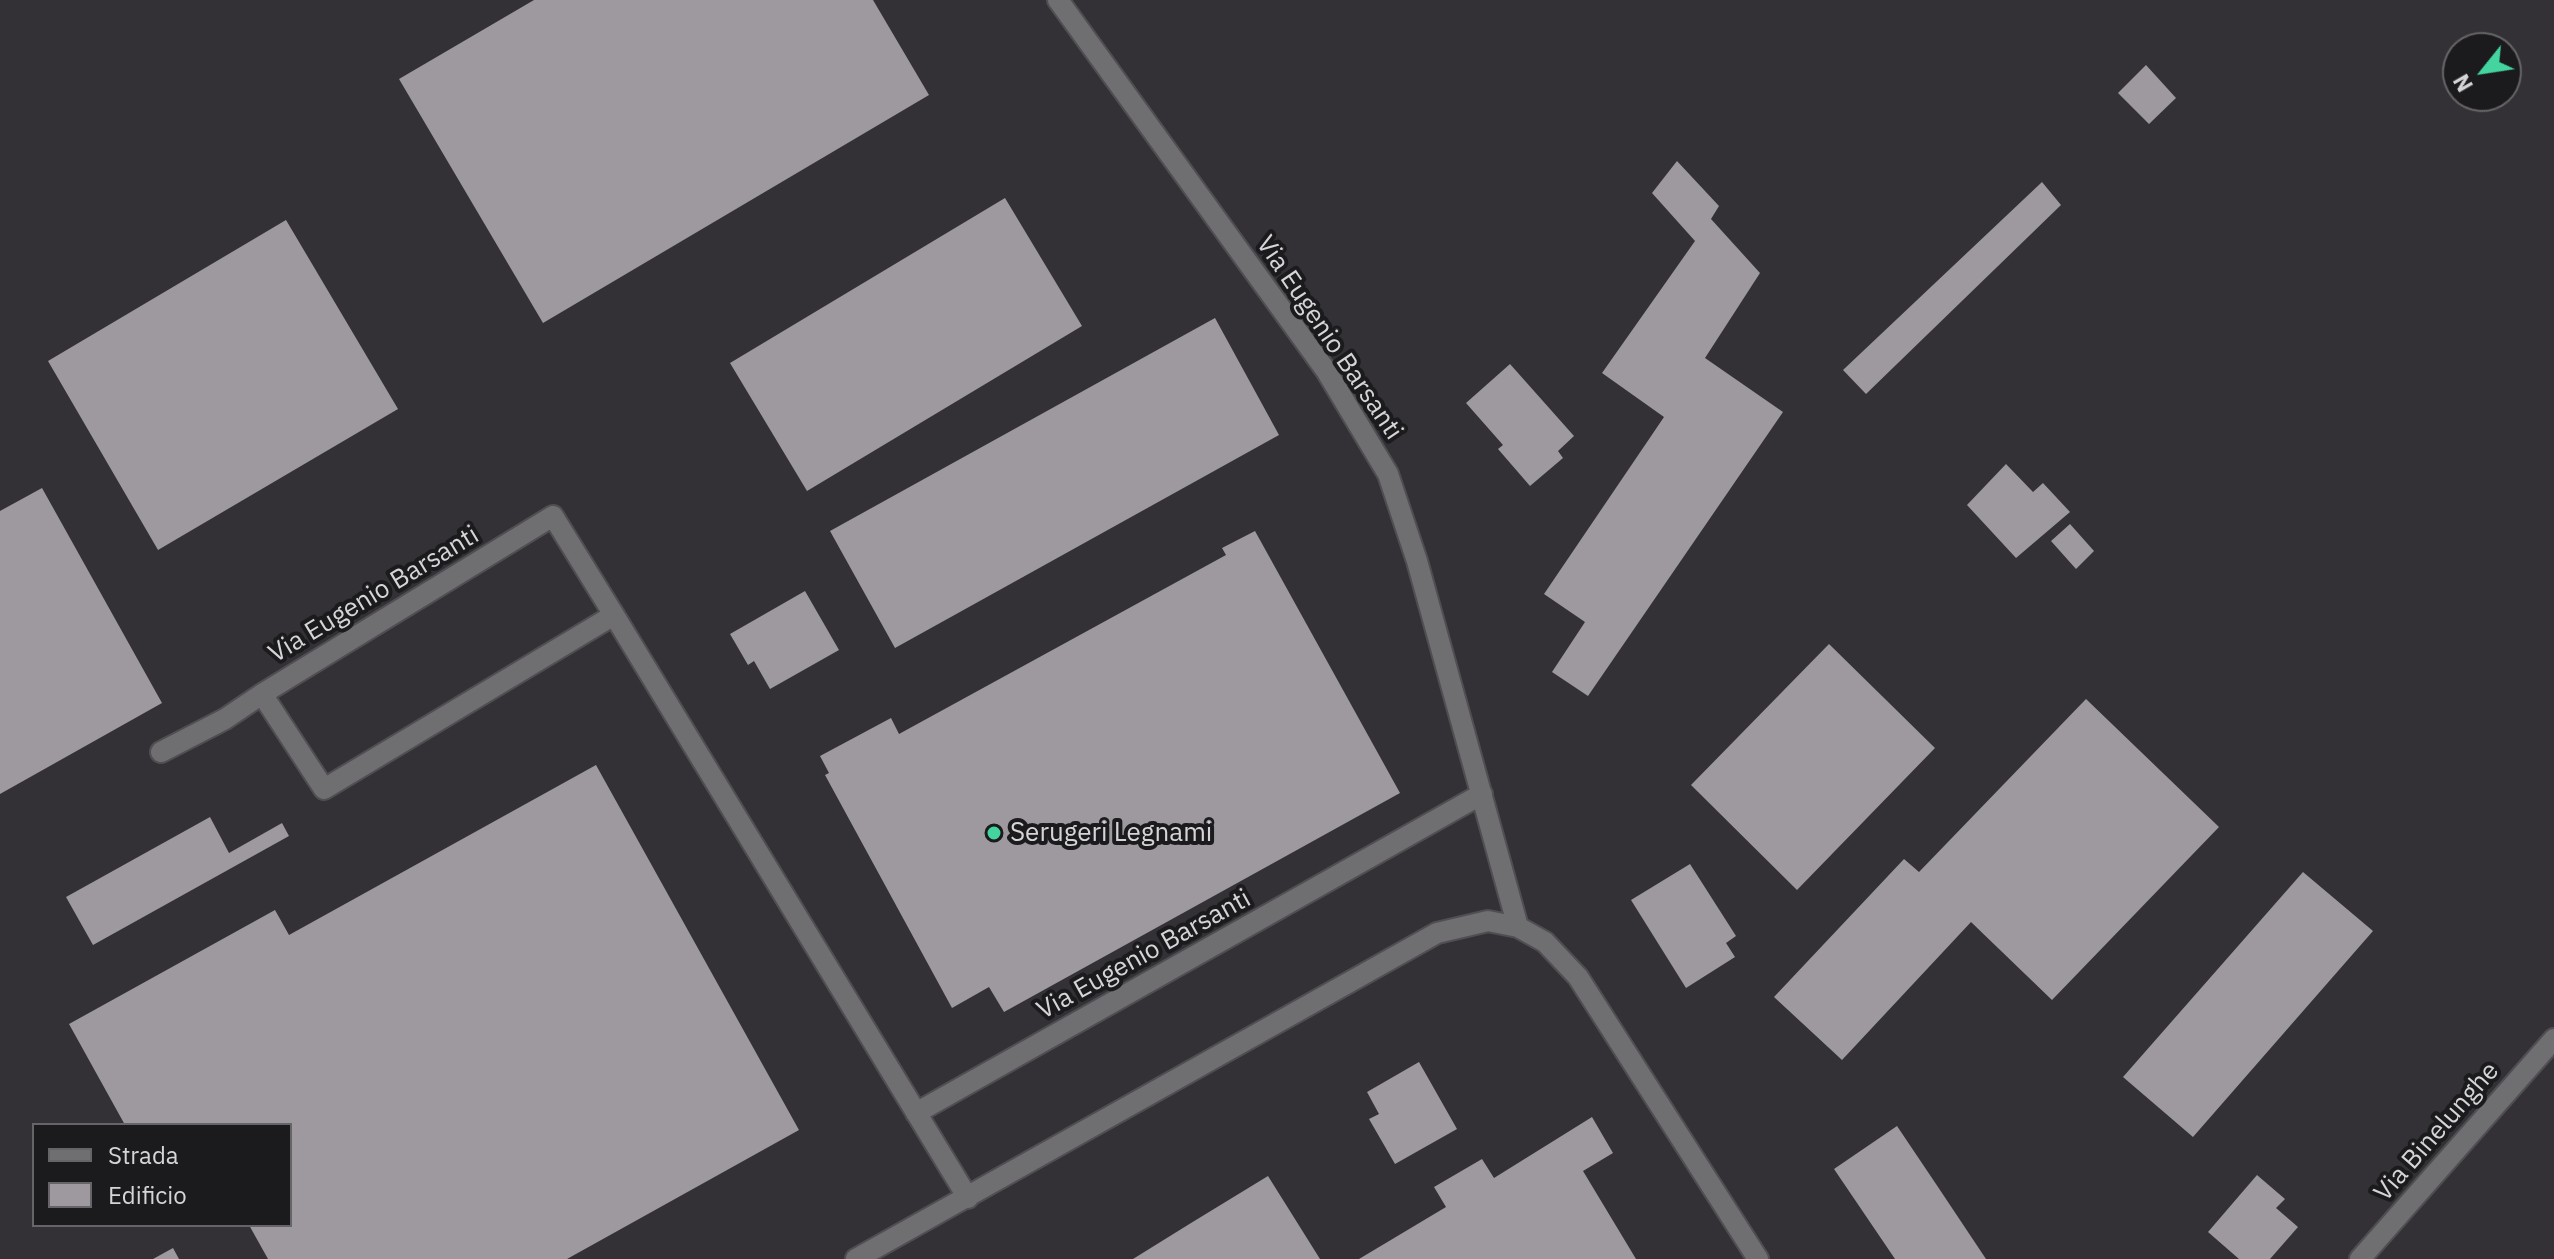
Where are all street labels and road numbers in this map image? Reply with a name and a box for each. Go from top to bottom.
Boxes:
street label: Via Eugenio Barsanti [1249,230,1409,446]
street label: Via Eugenio Barsanti [263,520,485,670]
street label: Via Eugenio Barsanti [1032,883,1256,1027]
street label: Via Binelunghe [2368,1056,2506,1208]

